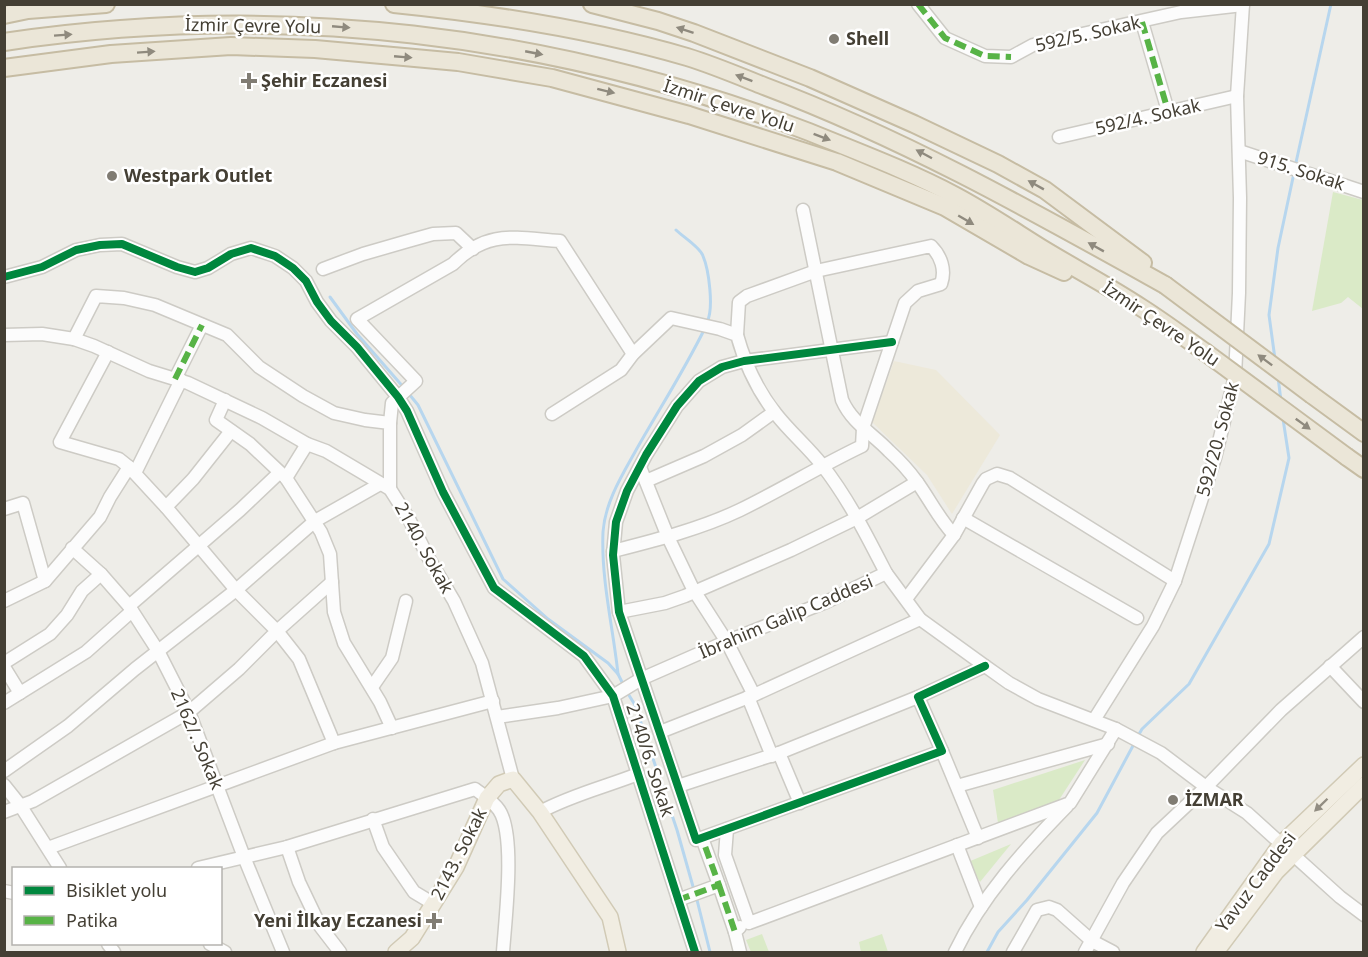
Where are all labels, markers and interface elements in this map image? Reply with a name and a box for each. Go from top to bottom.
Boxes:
street label: 592/5. Sokak [1033,9,1143,57]
street label: İzmir Çevre Yolu [185,12,321,38]
one-way arrow [332,23,351,32]
one-way arrow [676,25,694,34]
place label: Shell [846,26,889,50]
one-way arrow [53,30,72,40]
marker: Shell [827,32,841,46]
one-way arrow [137,47,156,56]
one-way arrow [525,49,544,58]
one-way arrow [394,52,413,62]
place label: Şehir Eczanesi [261,68,387,92]
street label: İzmir Çevre Yolu [661,73,798,138]
one-way arrow [735,73,753,83]
marker: Şehir Eczanesi [242,74,256,88]
one-way arrow [596,87,615,97]
street label: 592/4. Sokak [1093,92,1203,140]
one-way arrow [813,133,831,143]
street label: 915. Sokak [1255,145,1348,196]
one-way arrow [915,150,933,160]
place label: Westpark Outlet [124,163,273,187]
marker: Westpark Outlet [105,169,119,183]
one-way arrow [1028,180,1044,191]
one-way arrow [958,214,975,224]
one-way arrow [1087,242,1104,252]
street label: İzmir Çevre Yolu [1098,275,1225,371]
one-way arrow [1258,354,1273,366]
street label: 592/20. Sokak [1190,378,1244,499]
one-way arrow [1294,418,1310,430]
street label: 2140. Sokak [390,498,460,598]
street label: İbrahim Galip Caddesi [695,569,876,664]
street label: 2162/. Sokak [166,684,230,793]
street label: 2140/6. Sokak [621,700,681,820]
place label: İZMAR [1185,787,1244,811]
marker: İZMAR [1166,793,1180,807]
one-way arrow [1314,798,1329,812]
street label: 2143. Sokak [425,803,492,904]
street label: Yavuz Caddesi [1210,826,1301,936]
legend [12,867,222,945]
text: Bisiklet yolu [66,878,167,902]
text: Patika [66,908,118,932]
place label: Yeni İlkay Eczanesi [254,908,422,932]
marker: Yeni İlkay Eczanesi [427,914,441,928]

